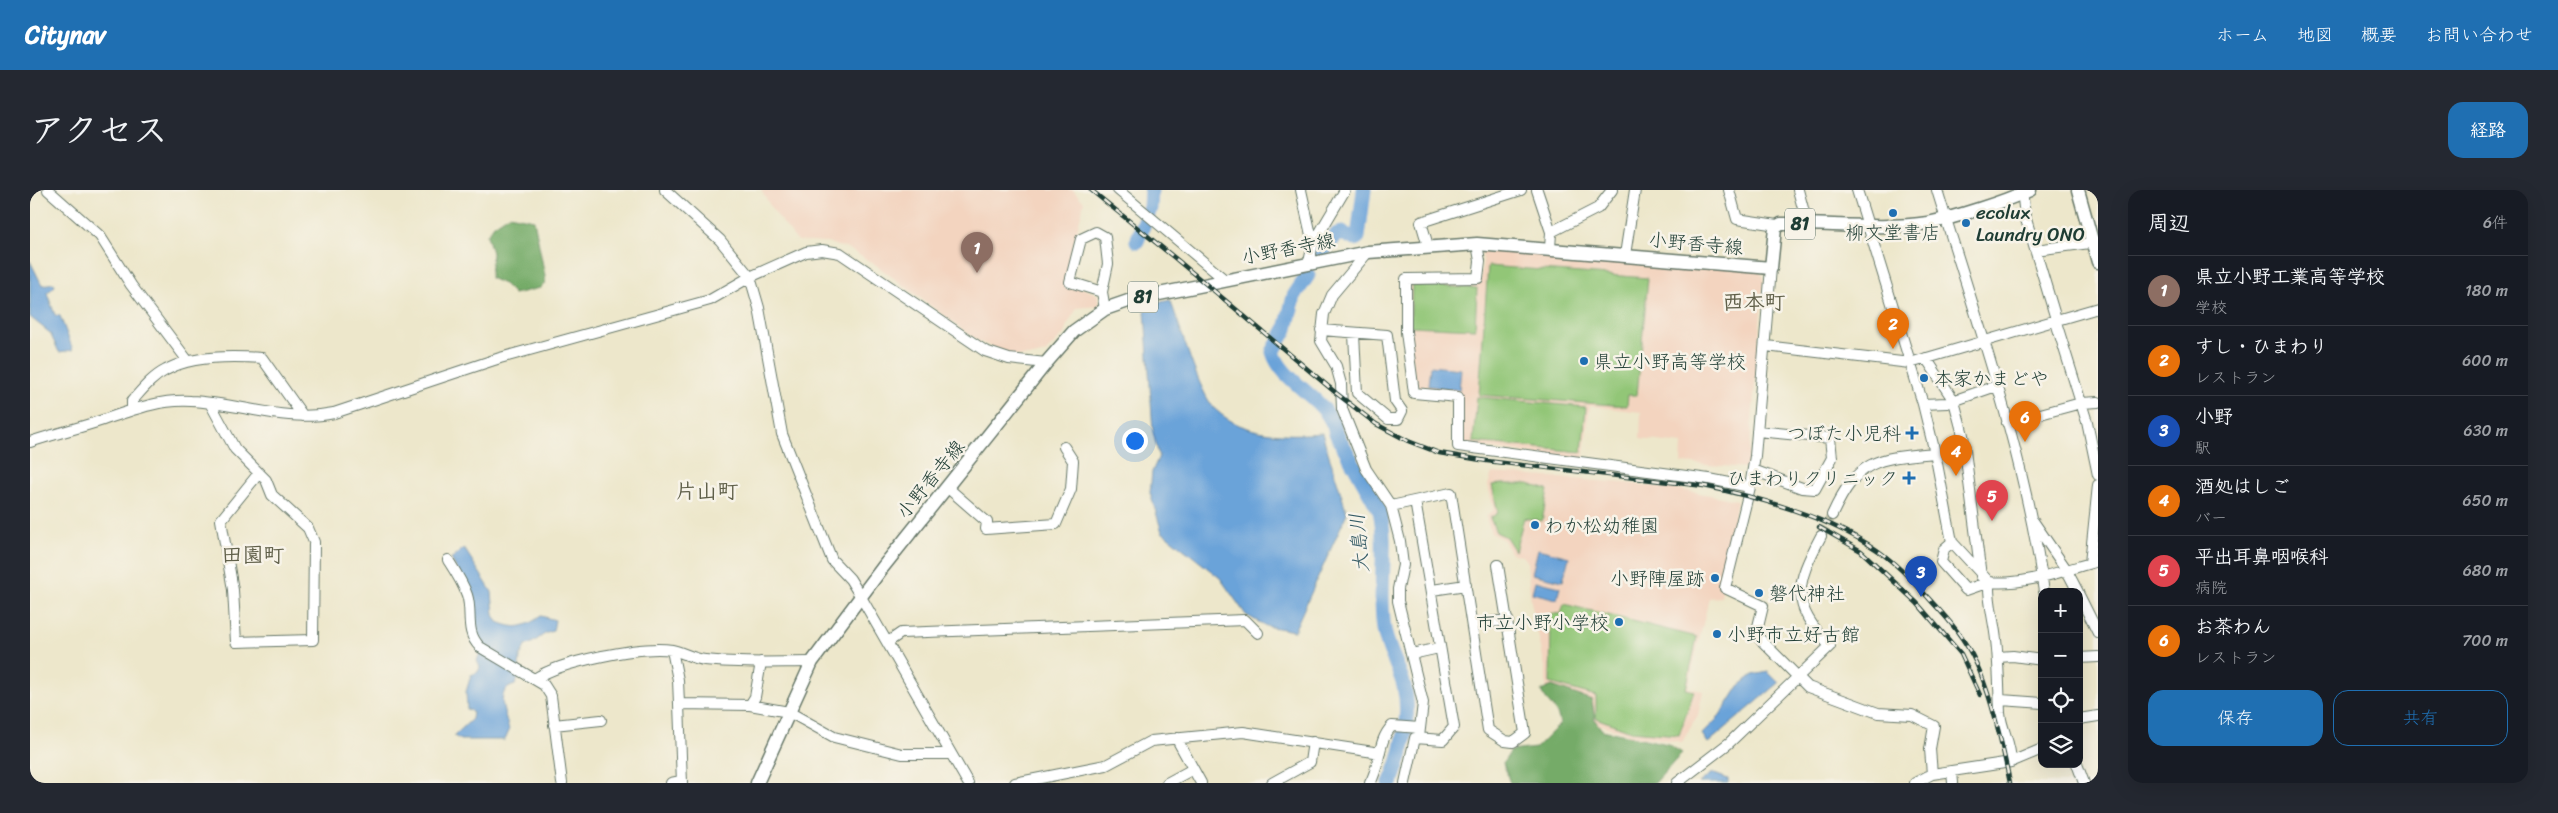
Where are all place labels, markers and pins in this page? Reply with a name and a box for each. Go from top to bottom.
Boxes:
place label: ecolux Laundry ONO [1976,196,2085,251]
marker: 柳文堂書店 [1887,207,1899,219]
place label: 柳文堂書店 [1845,216,1941,249]
marker: ecolux Laundry ONO [1960,217,1972,229]
pin: 1 [961,232,993,273]
pin: 2 [1877,308,1909,349]
place label: 県立小野高等学校 [1594,345,1746,378]
marker: 県立小野高等学校 [1578,355,1590,367]
place label: 本家かまどや [1934,362,2049,395]
marker: 本家かまどや [1918,372,1930,384]
pin: 6 [2009,401,2041,442]
place label: つぼた小児科 [1787,417,1901,450]
marker: つぼた小児科 [1905,426,1919,440]
pin: 4 [1940,435,1972,476]
place label: ひまわりクリニック [1727,462,1898,495]
marker: ひまわりクリニック [1902,471,1916,485]
pin: 5 [1976,480,2008,521]
place label: わか松幼稚園 [1545,509,1659,542]
marker: わか松幼稚園 [1529,519,1541,531]
pin: 3 [1905,556,1937,597]
place label: 小野陣屋跡 [1610,562,1705,595]
marker: 小野陣屋跡 [1709,572,1721,584]
place label: 磐代神社 [1769,577,1845,610]
marker: 磐代神社 [1753,587,1765,599]
place label: 市立小野小学校 [1476,606,1609,639]
marker: 市立小野小学校 [1613,616,1625,628]
place label: 小野市立好古館 [1727,618,1860,651]
marker: 小野市立好古館 [1711,628,1723,640]

